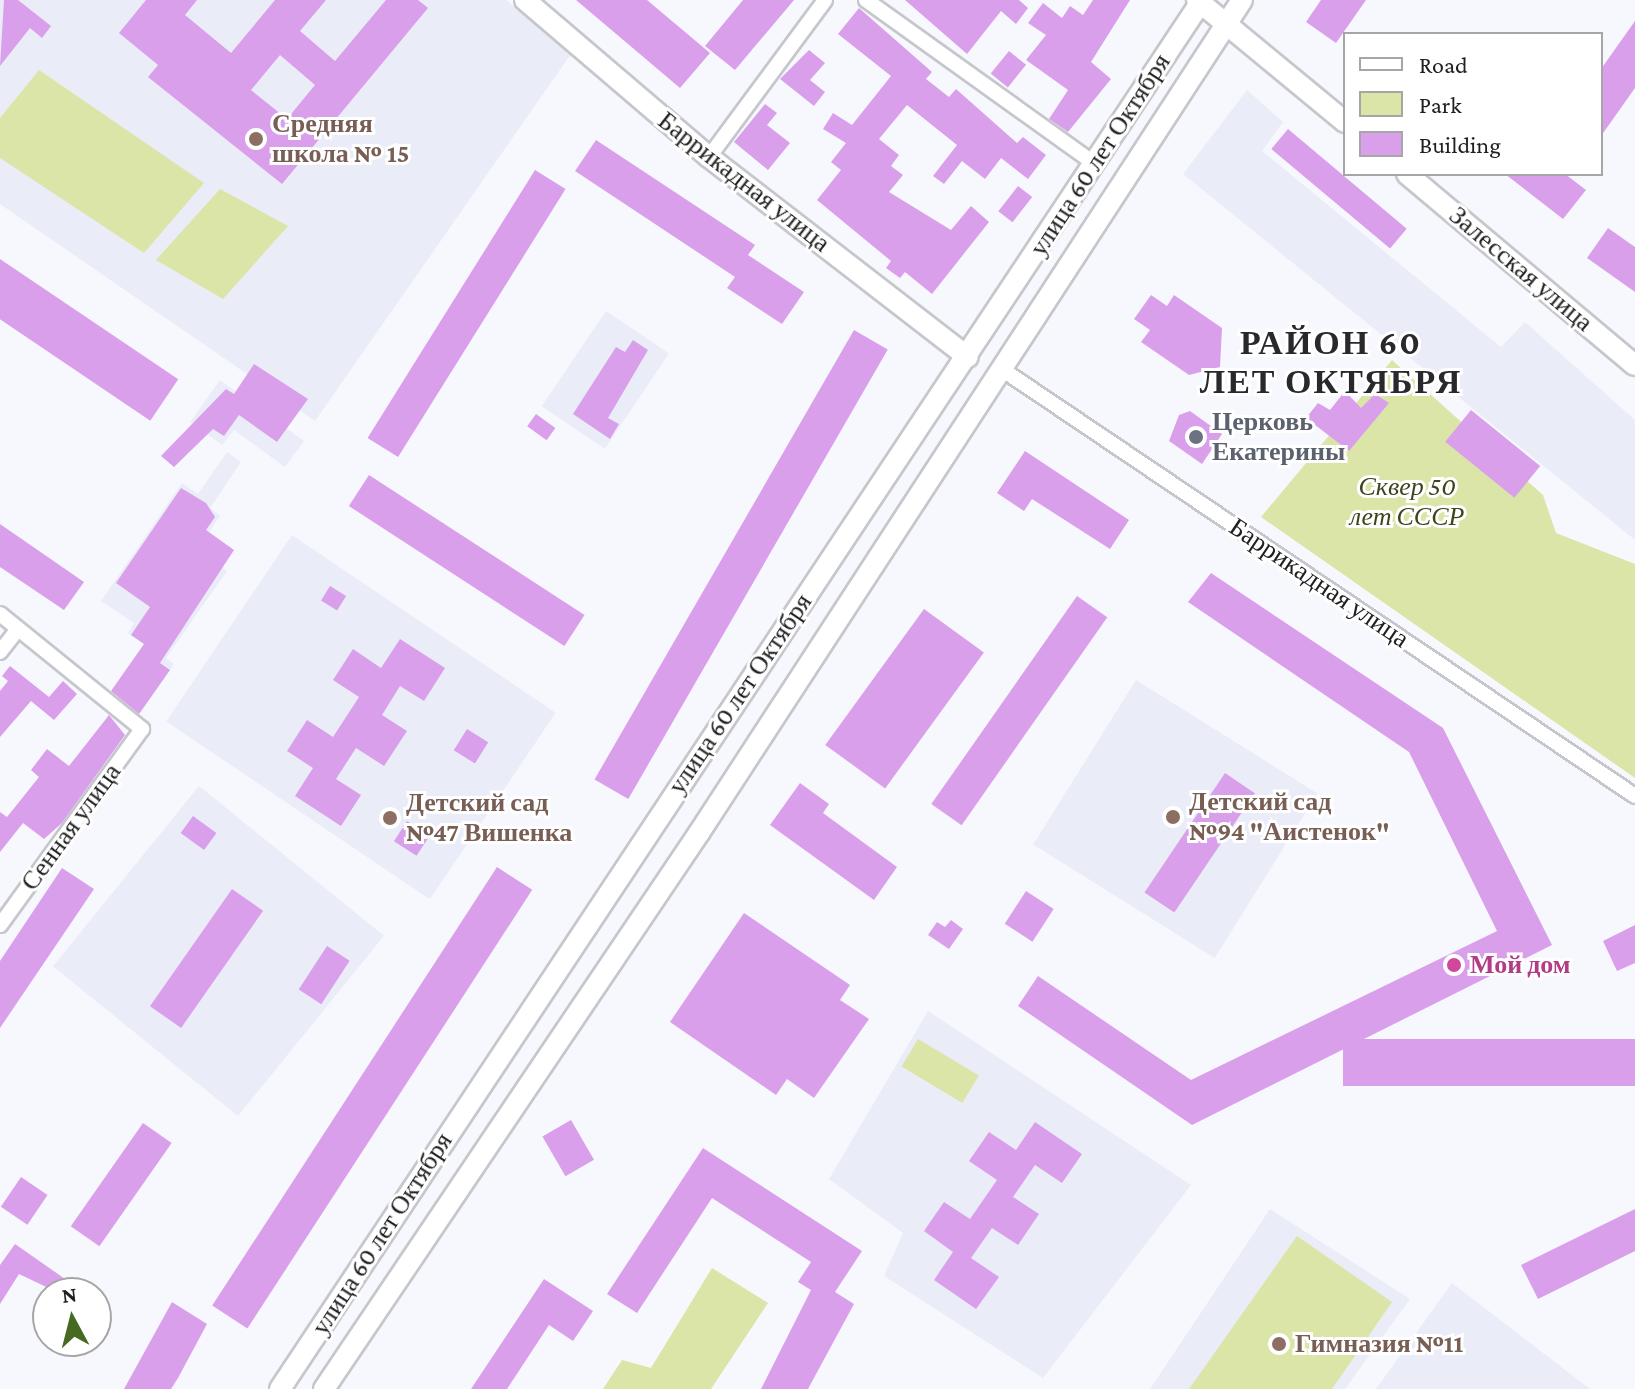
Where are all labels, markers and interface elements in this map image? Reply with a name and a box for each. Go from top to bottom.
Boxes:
legend [1343,32,1603,176]
street label: улица 60 лет Октября [1023,48,1177,262]
text: Road [1419,51,1468,78]
text: Park [1419,91,1462,118]
street label: Баррикадная улица [652,105,836,259]
place label: Средняя школа № 15 [272,108,409,170]
marker: Средняя школа № 15 [247,130,265,148]
text: Building [1419,131,1501,158]
street label: Залесская улица [1443,200,1599,338]
district label: РАЙОН 60 ЛЕТ ОКТЯБРЯ [1200,322,1462,402]
place label: Церковь Екатерины [1212,406,1345,468]
marker: Церковь Екатерины [1187,428,1205,446]
park label: Сквер 50 лет СССР [1350,471,1464,532]
street label: Баррикадная улица [1223,511,1415,655]
street label: улица 60 лет Октября [661,588,819,800]
street label: Сенная улица [14,757,128,897]
place label: Детский сад №94 "Аистенок" [1189,786,1389,848]
place label: Детский сад №47 Вишенка [406,787,572,848]
marker: Детский сад №94 "Аистенок" [1164,808,1182,826]
marker: Детский сад №47 Вишенка [381,809,399,827]
place label: Мой дом [1470,949,1571,981]
marker: Мой дом [1445,956,1463,974]
street label: улица 60 лет Октября [305,1127,459,1341]
north arrow [32,1277,112,1357]
text: N [60,1281,78,1308]
place label: Гимназия №11 [1295,1328,1463,1360]
marker: Гимназия №11 [1270,1335,1288,1353]

